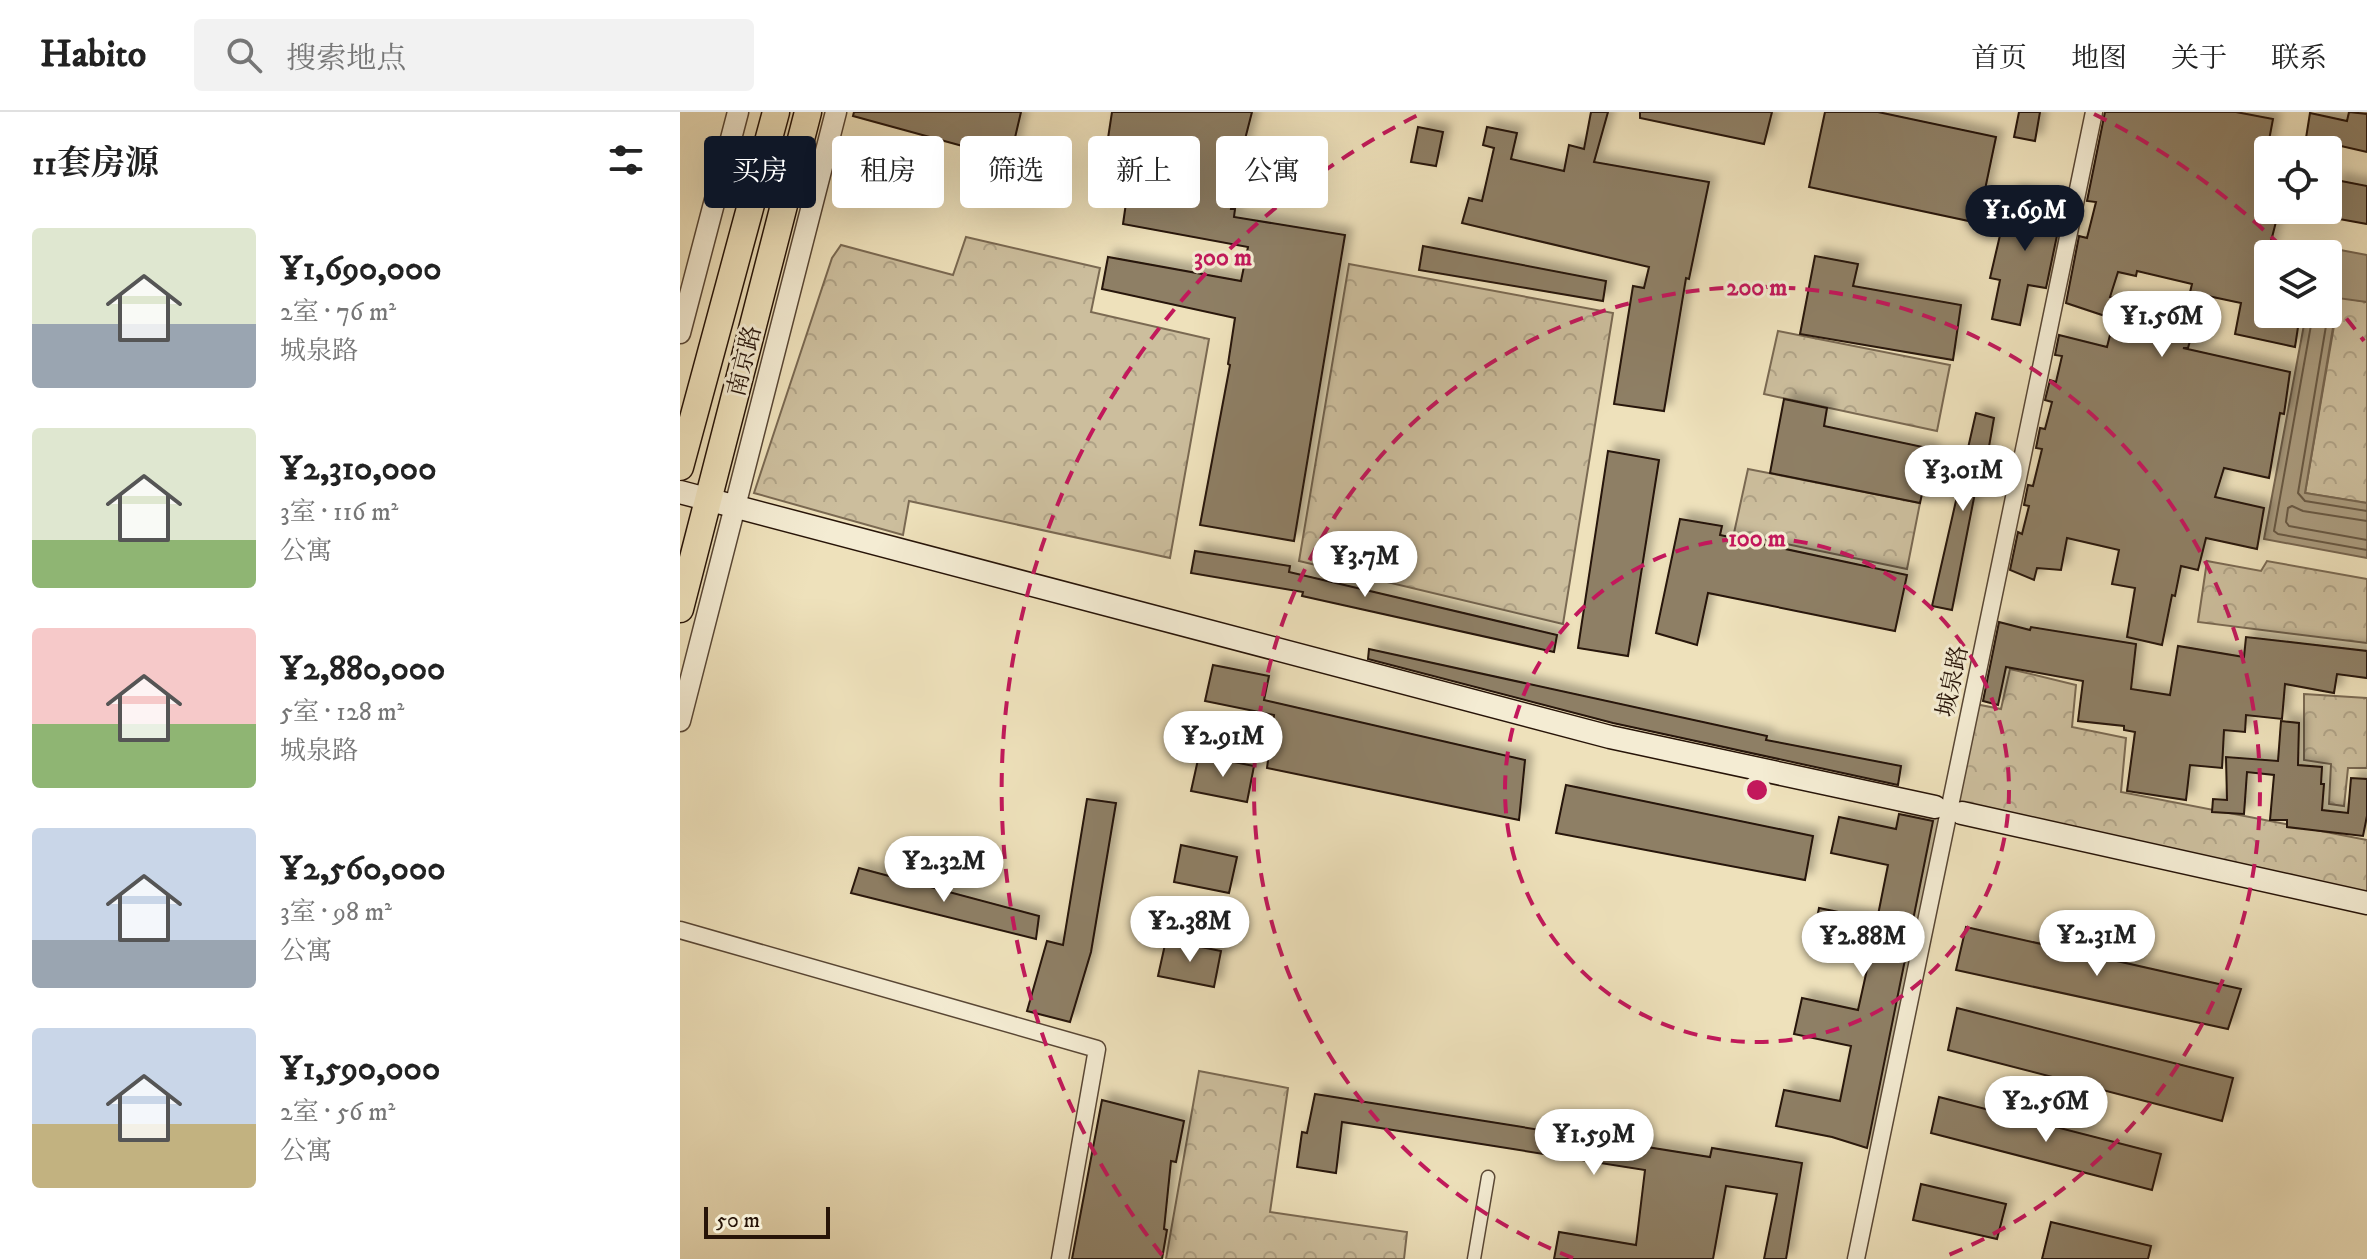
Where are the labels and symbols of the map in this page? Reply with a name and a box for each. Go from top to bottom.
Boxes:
pin: ¥1.69M [1960,185,2090,253]
text: 300 m [1194,243,1252,273]
text: 200 m [1727,273,1787,303]
pin: ¥1.56M [2097,291,2227,359]
street label: 南京路 [722,323,768,400]
pin: ¥3.01M [1898,445,2028,513]
text: 100 m [1728,524,1786,554]
pin: ¥3.7M [1309,531,1421,599]
street label: 城泉路 [1931,643,1975,720]
pin: ¥2.91M [1158,711,1288,779]
centre of rings [1743,776,1771,804]
pin: ¥2.32M [879,836,1009,904]
pin: ¥2.38M [1125,896,1255,964]
pin: ¥2.31M [2032,910,2162,978]
pin: ¥2.88M [1798,911,1928,979]
pin: ¥2.56M [1981,1076,2111,1144]
pin: ¥1.59M [1529,1109,1659,1177]
scale bar [704,1203,830,1239]

